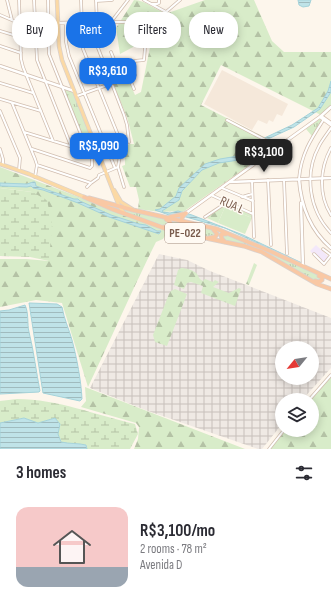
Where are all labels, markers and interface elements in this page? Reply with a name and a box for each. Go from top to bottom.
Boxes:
chip: Buy [12,12,58,48]
chip: Rent [66,12,116,48]
chip: Filters [124,12,181,48]
chip: New [189,12,238,48]
pin: R$3,610 [71,58,145,92]
text: R$3,610 [88,63,128,79]
pin: R$5,090 [62,133,136,167]
text: R$5,090 [79,138,119,154]
pin: R$3,100 [227,139,301,173]
text: R$3,100 [244,144,284,160]
street label: RUA L [217,193,247,217]
road number: PE-022 [165,223,205,243]
north arrow [275,341,319,385]
map controls [275,341,319,437]
button: layers [275,393,319,437]
icon: filters [293,462,315,484]
text: 3 homes [16,463,66,483]
text: R$3,100/mo [140,521,215,541]
icon: home [48,523,96,571]
text: 2 rooms · 78 m² [140,541,207,557]
text: Avenida D [140,557,182,573]

